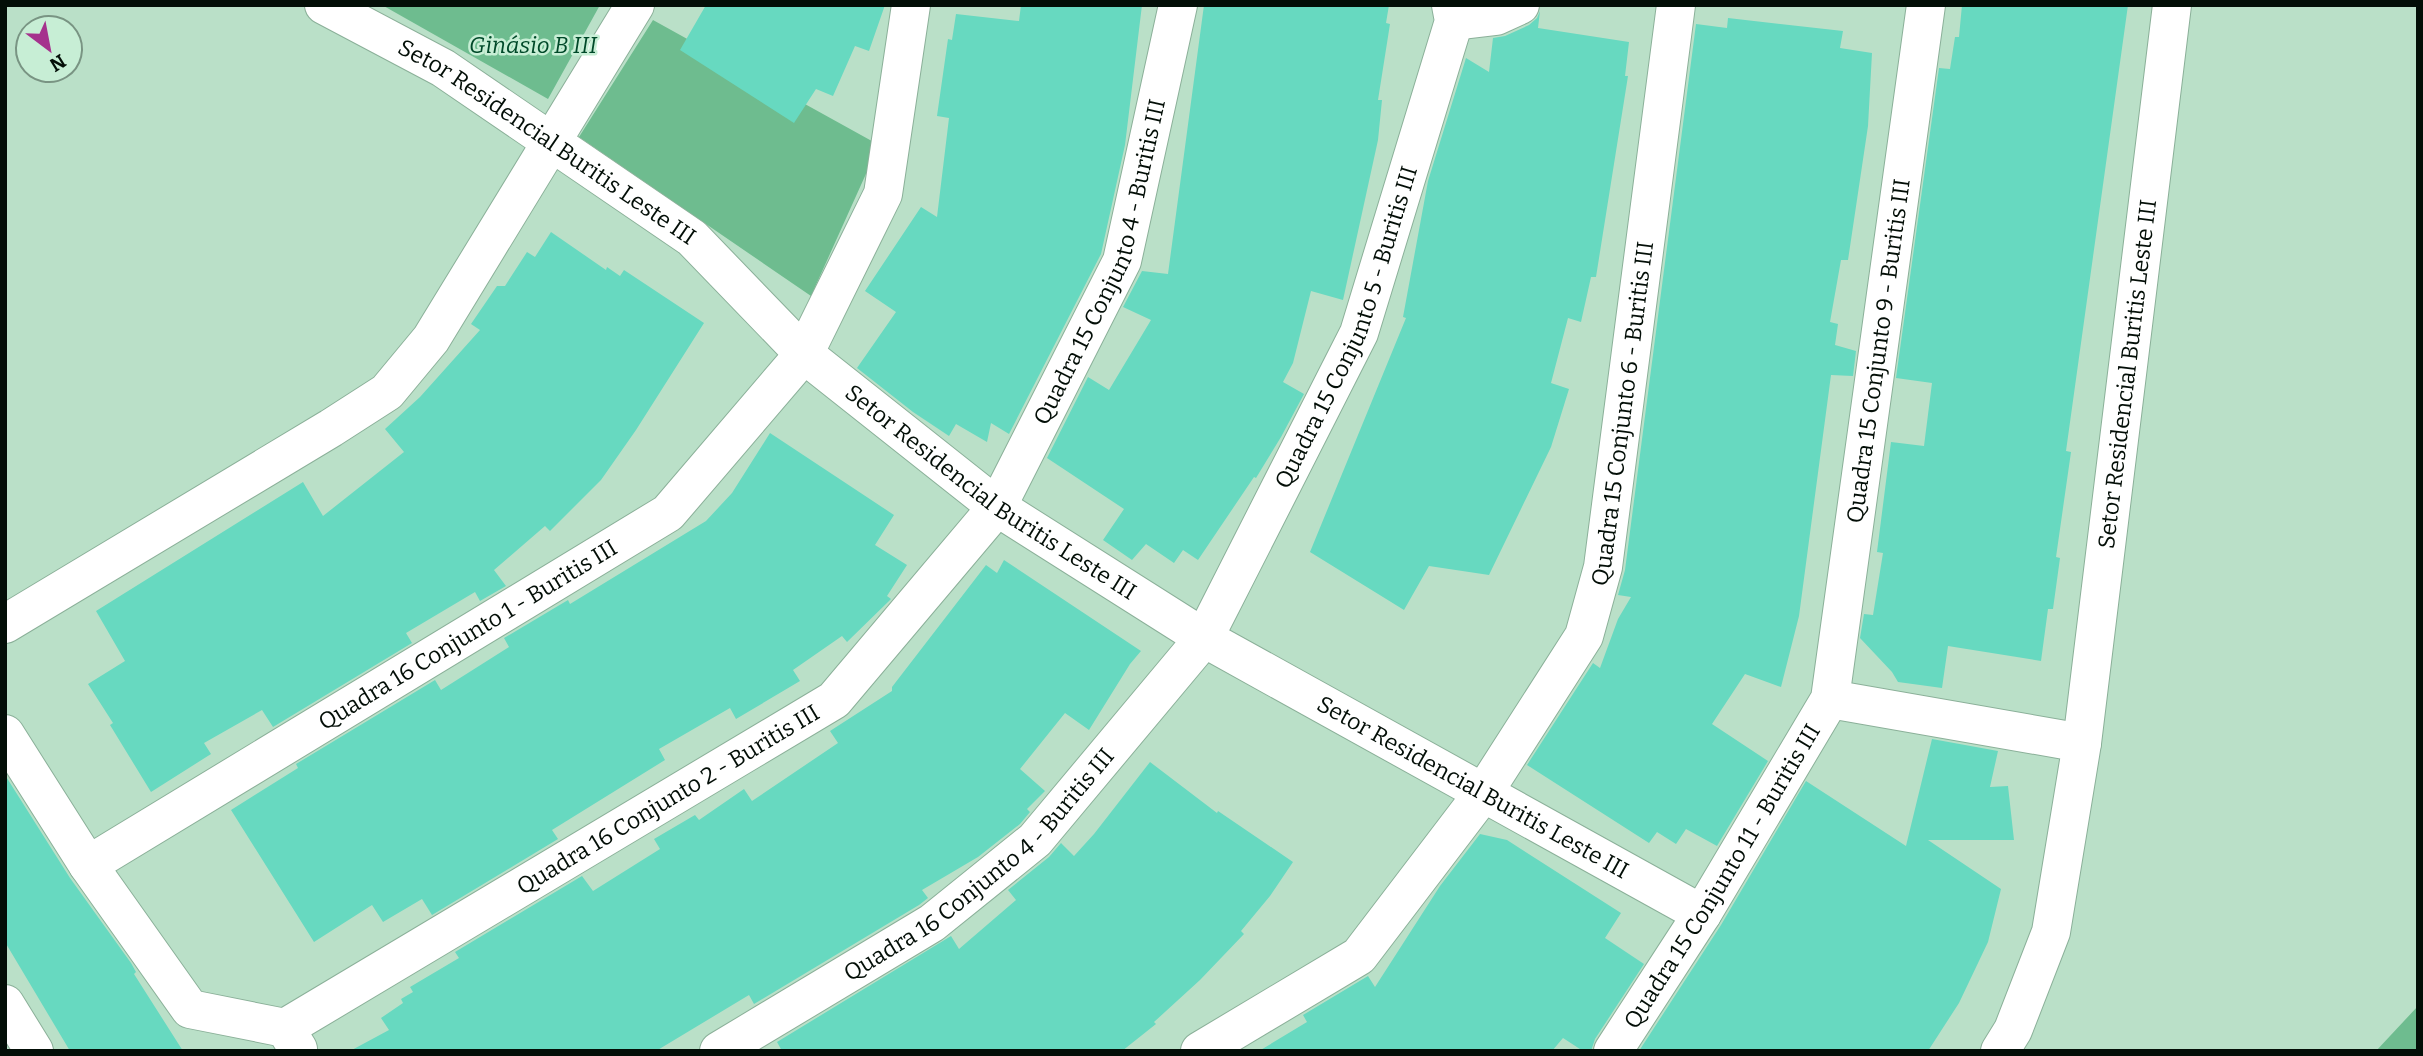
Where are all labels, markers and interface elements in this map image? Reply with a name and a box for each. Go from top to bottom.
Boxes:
north arrow [14,14,84,84]
park label: Ginásio B III [469,31,598,59]
street label: Setor Residencial Buritis Leste III [394,33,701,251]
text: N [45,49,70,77]
street label: Quadra 15 Conjunto 4 - Buritis III [1027,96,1171,429]
street label: Quadra 15 Conjunto 5 - Buritis III [1268,163,1423,493]
street label: Quadra 15 Conjunto 9 - Buritis III [1840,177,1916,525]
street label: Setor Residencial Buritis Leste III [2092,198,2162,550]
street label: Quadra 15 Conjunto 6 - Buritis III [1584,240,1659,589]
street label: Setor Residencial Buritis Leste III [840,378,1142,606]
street label: Quadra 16 Conjunto 1 - Buritis III [313,533,622,736]
street label: Setor Residencial Buritis Leste III [1312,689,1633,884]
street label: Quadra 16 Conjunto 2 - Buritis III [512,698,824,900]
street label: Quadra 15 Conjunto 11 - Buritis III [1617,719,1826,1034]
street label: Quadra 16 Conjunto 4 - Buritis III [838,742,1120,987]

